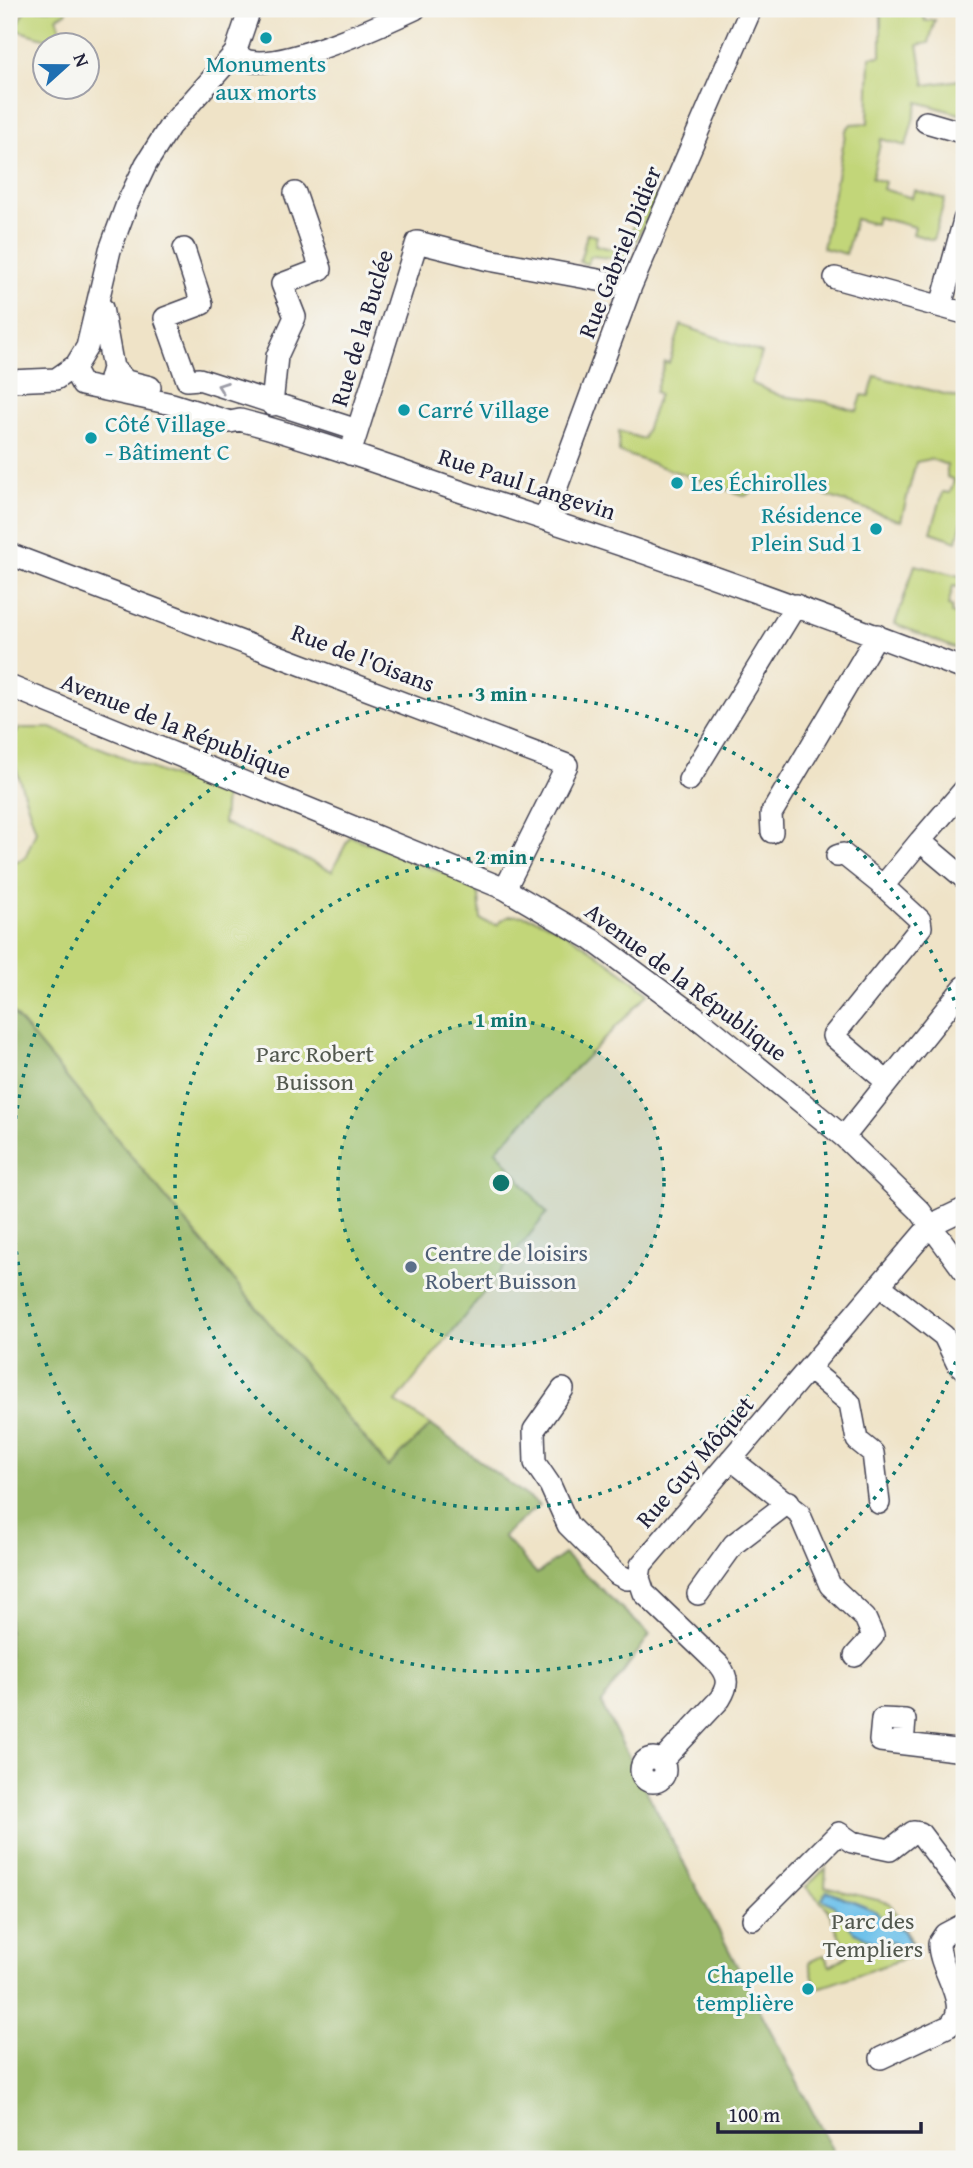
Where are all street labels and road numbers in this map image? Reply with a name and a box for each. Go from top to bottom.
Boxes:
street label: Rue Gabriel Didier [569,160,670,343]
street label: Rue de la Buclée [321,245,402,411]
street label: Rue Paul Langevin [434,438,621,529]
street label: Rue de l'Oisans [287,614,440,701]
street label: Avenue de la République [56,663,297,788]
street label: Avenue de la République [578,894,795,1069]
street label: Rue Guy Môquet [627,1388,762,1535]

